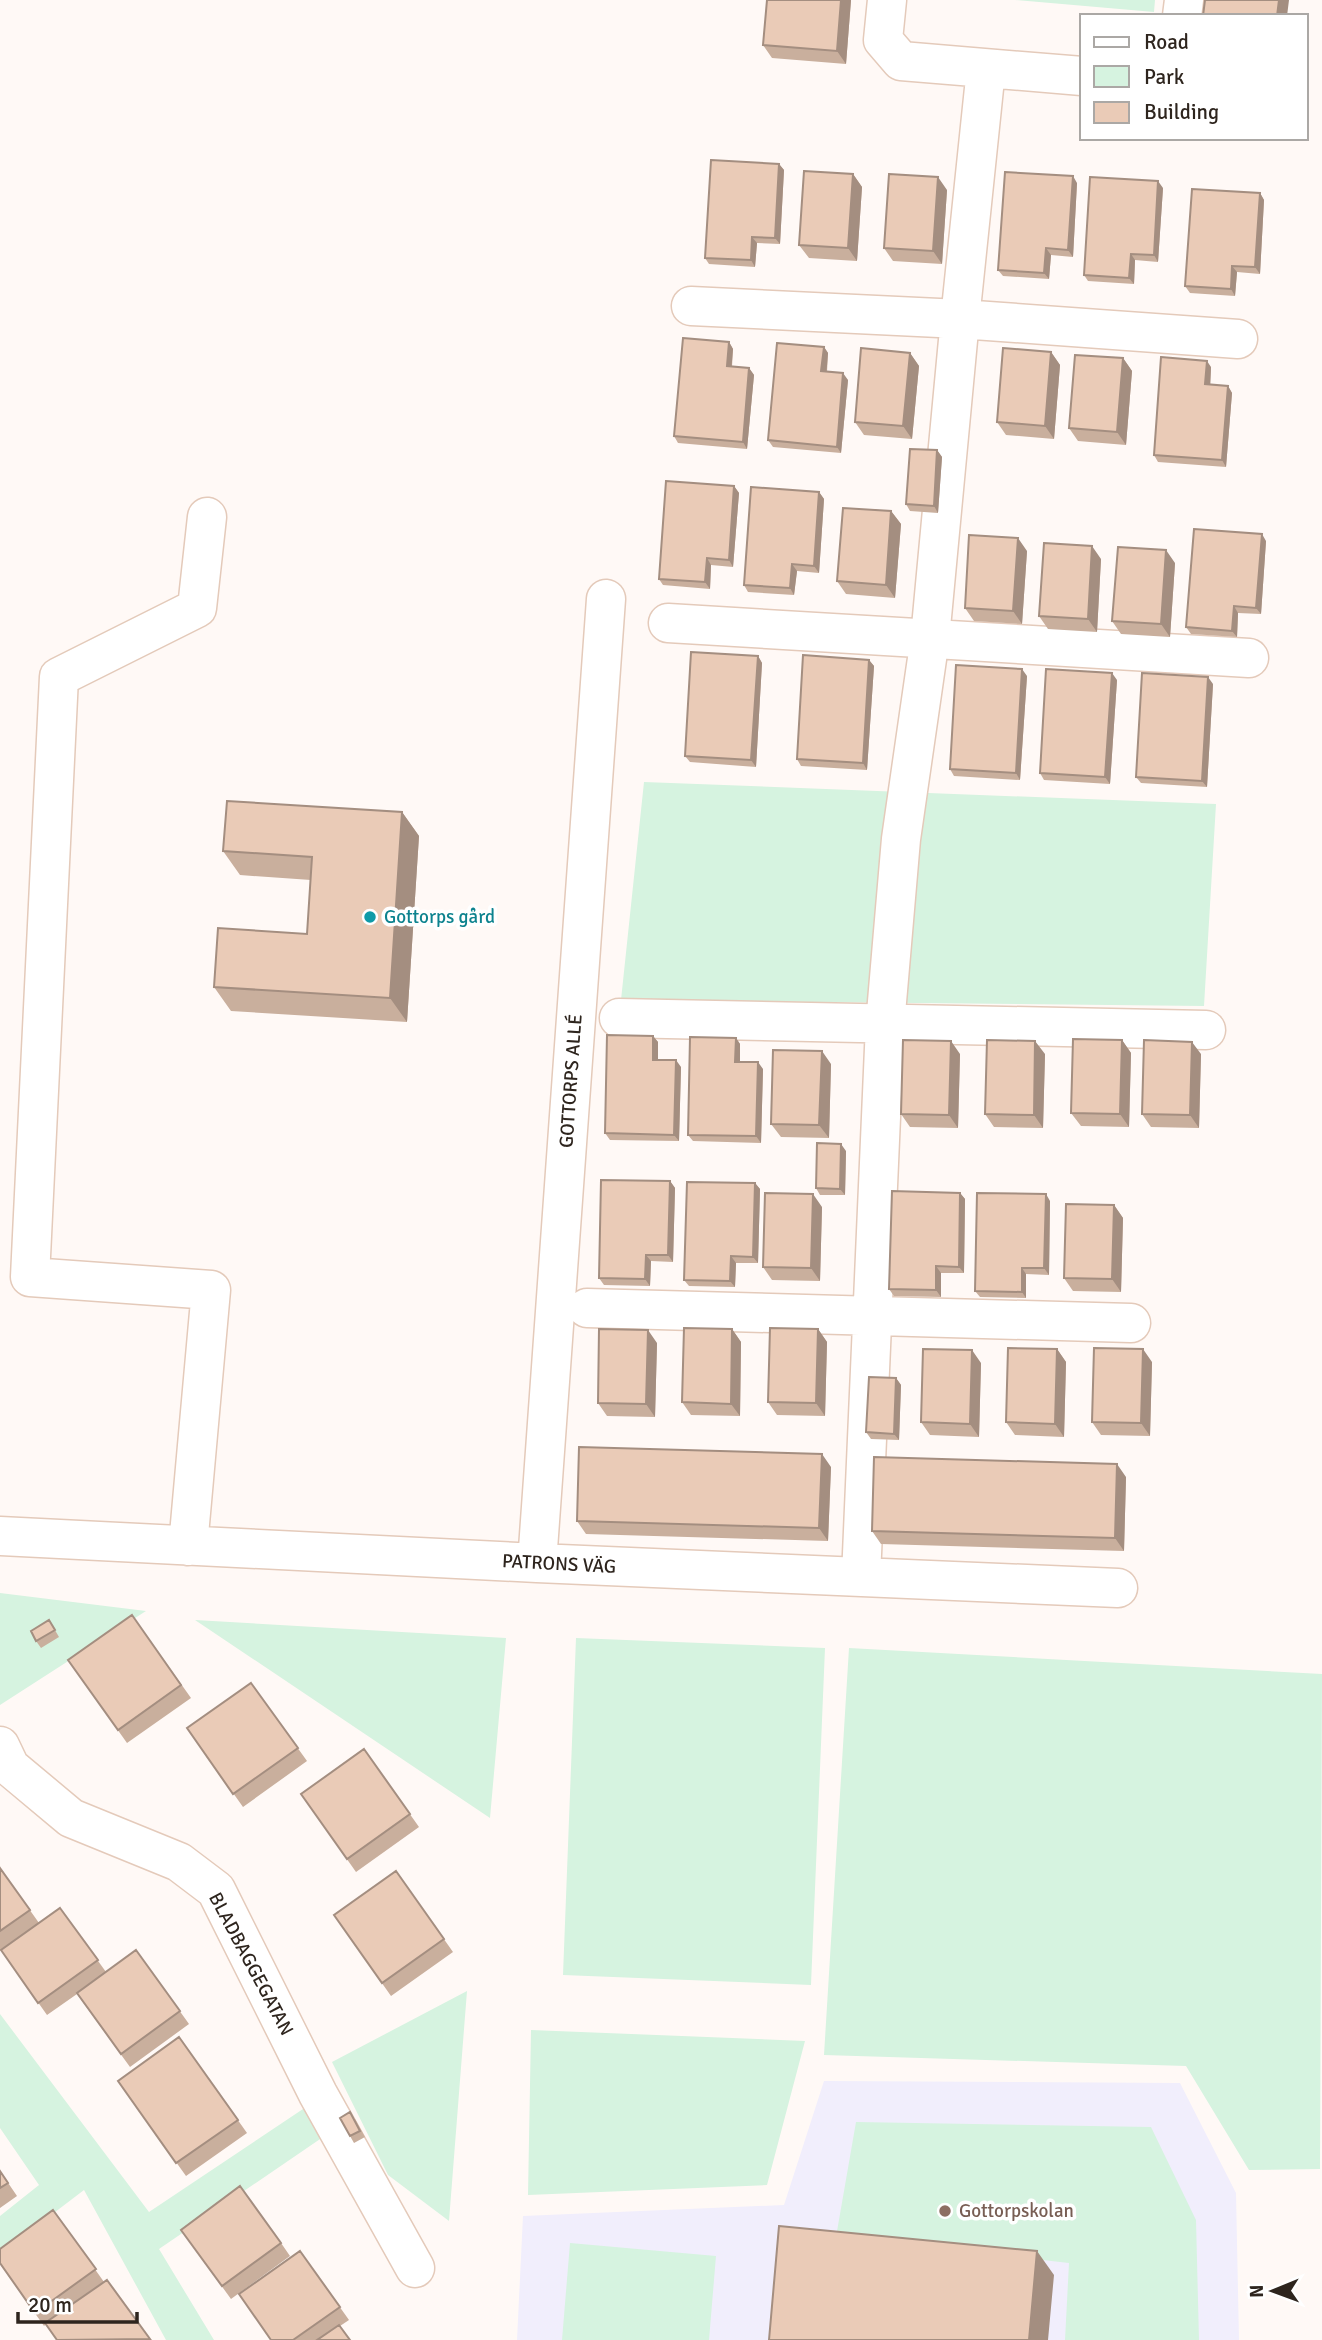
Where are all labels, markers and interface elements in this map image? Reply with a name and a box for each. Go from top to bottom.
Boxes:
legend [1080,14,1308,140]
text: Road [1144,29,1189,55]
text: Park [1144,64,1185,90]
text: Building [1144,99,1219,125]
place label: Gottorps gård [384,905,495,929]
marker: Gottorps gård [362,909,378,925]
street label: GOTTORPS ALLÉ [554,1013,588,1149]
street label: PATRONS VÄG [501,1549,617,1579]
street label: BLADBAGGEGATAN [203,1888,299,2040]
place label: Gottorpskolan [959,2199,1074,2223]
marker: Gottorpskolan [937,2203,953,2219]
north arrow [1238,2256,1308,2326]
scale bar [18,2280,136,2324]
text: N [1245,2284,1269,2298]
text: 20 m [28,2292,72,2318]

